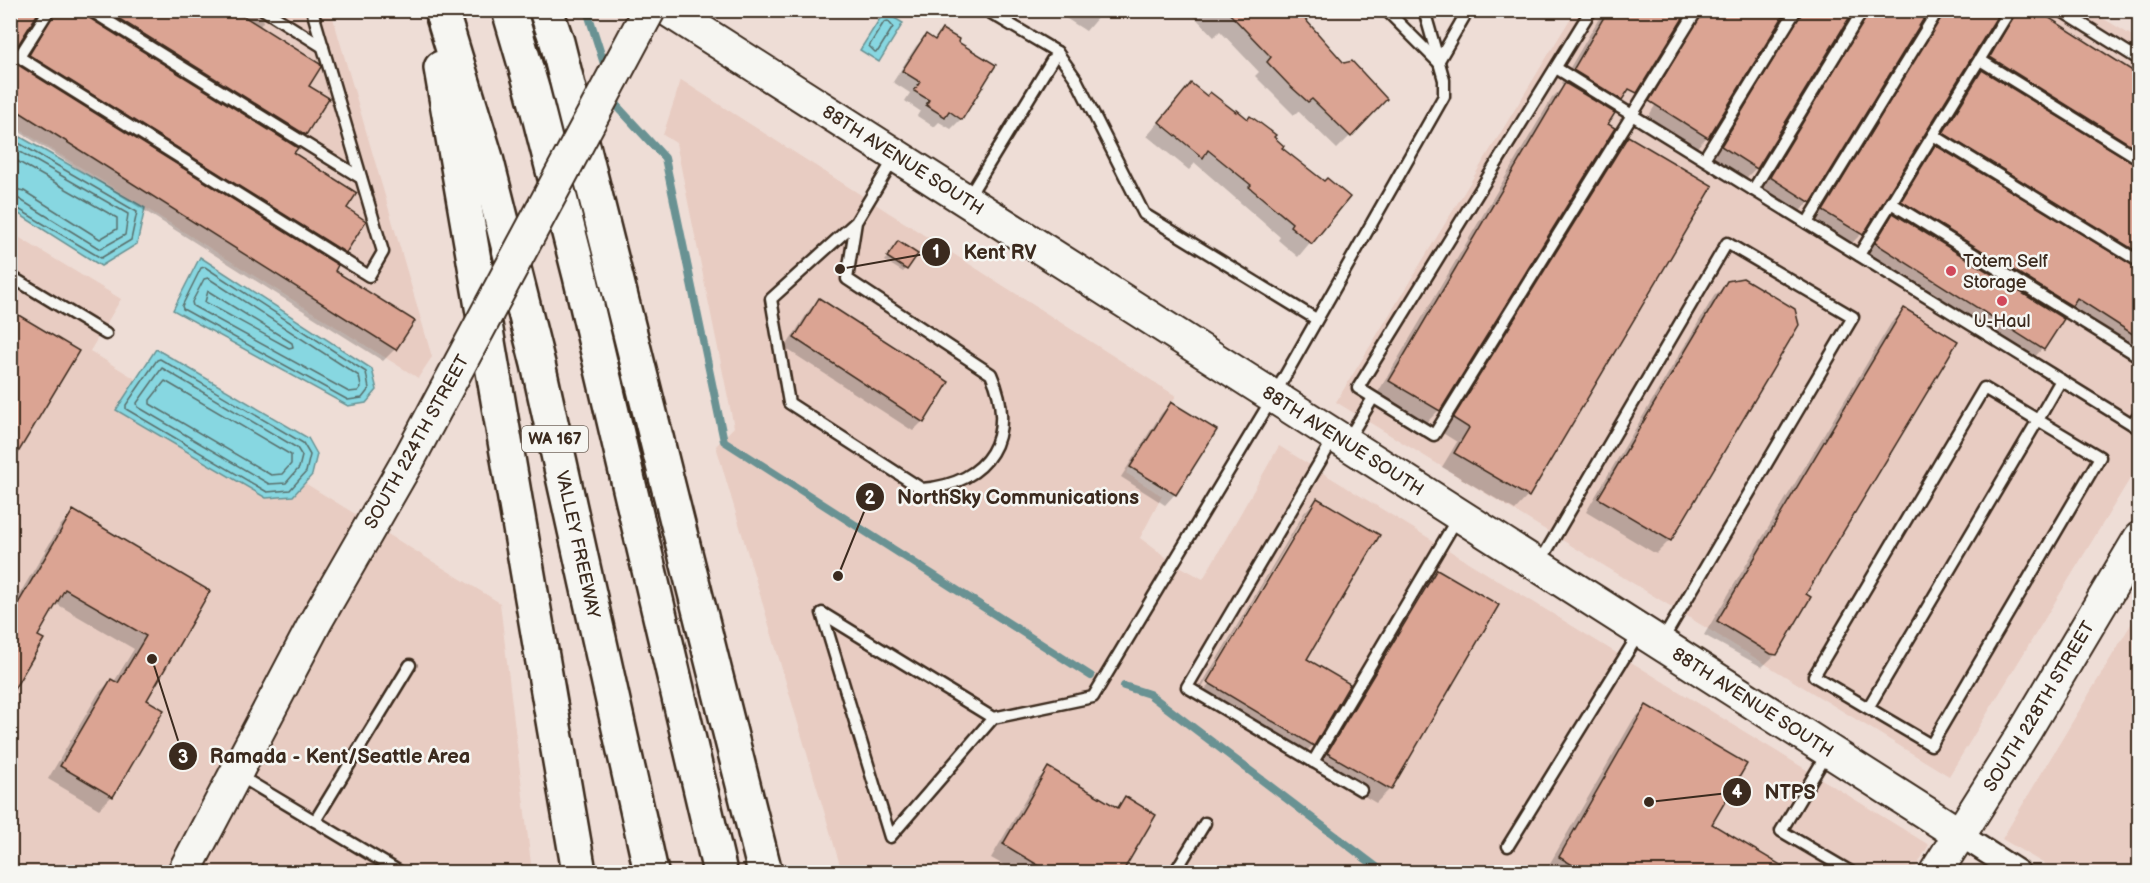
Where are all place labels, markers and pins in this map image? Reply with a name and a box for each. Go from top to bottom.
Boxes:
callout: Kent RV [921,233,1048,271]
place label: Totem Self Storage [1963,251,2049,293]
marker: Totem Self Storage [1944,264,1958,278]
marker: U-Haul [1995,294,2009,308]
place label: U-Haul [1973,311,2031,332]
callout: NorthSky Communications [855,478,1152,516]
callout: Ramada - Kent/Seattle Area [168,737,482,775]
callout: NTPS [1722,773,1827,811]

